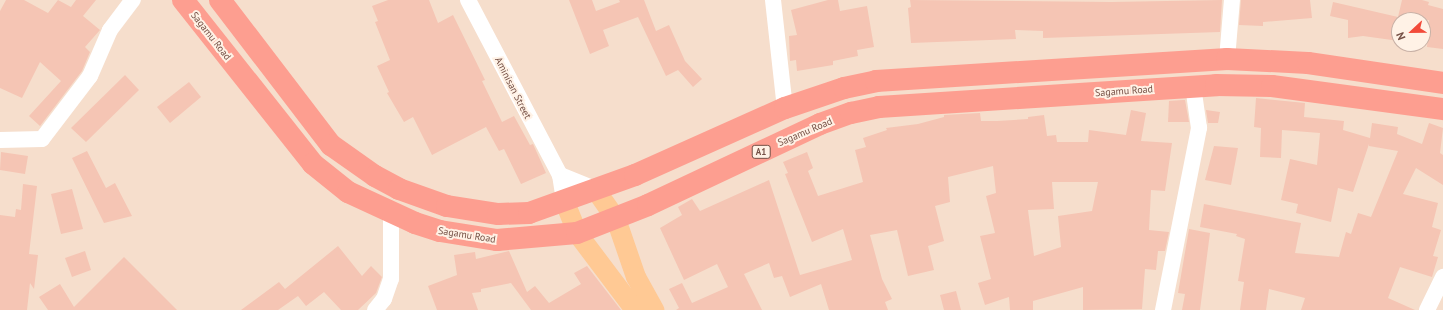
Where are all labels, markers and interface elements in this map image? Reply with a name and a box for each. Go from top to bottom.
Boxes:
street label: Sagamu Road [188,9,234,63]
north arrow [1391,12,1431,52]
text: N [1393,30,1409,42]
street label: Aminisan Street [492,55,534,121]
street label: Sagamu Road [1095,83,1153,99]
street label: Sagamu Road [776,115,834,149]
road number: A1 [751,145,771,159]
street label: Sagamu Road [437,225,497,245]

